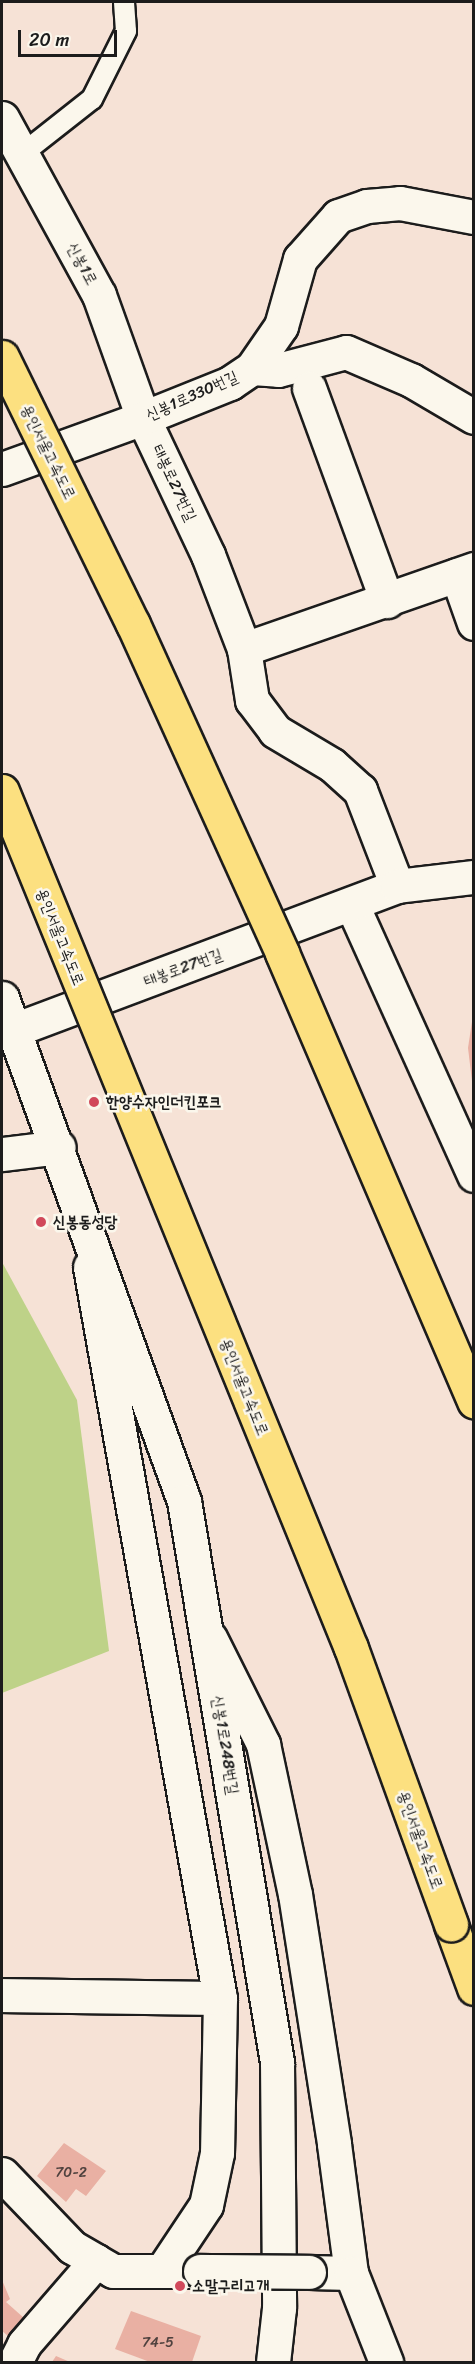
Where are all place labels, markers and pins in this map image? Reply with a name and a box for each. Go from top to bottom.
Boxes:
place label: 한양수자인더킨포크 [106,1092,222,1112]
marker: 한양수자인더킨포크 [87,1095,101,1109]
place label: 신봉동성당 [53,1212,117,1232]
marker: 신봉동성당 [34,1215,48,1229]
place label: 소말구리고개 [192,2276,269,2296]
marker: 소말구리고개 [173,2279,187,2293]

